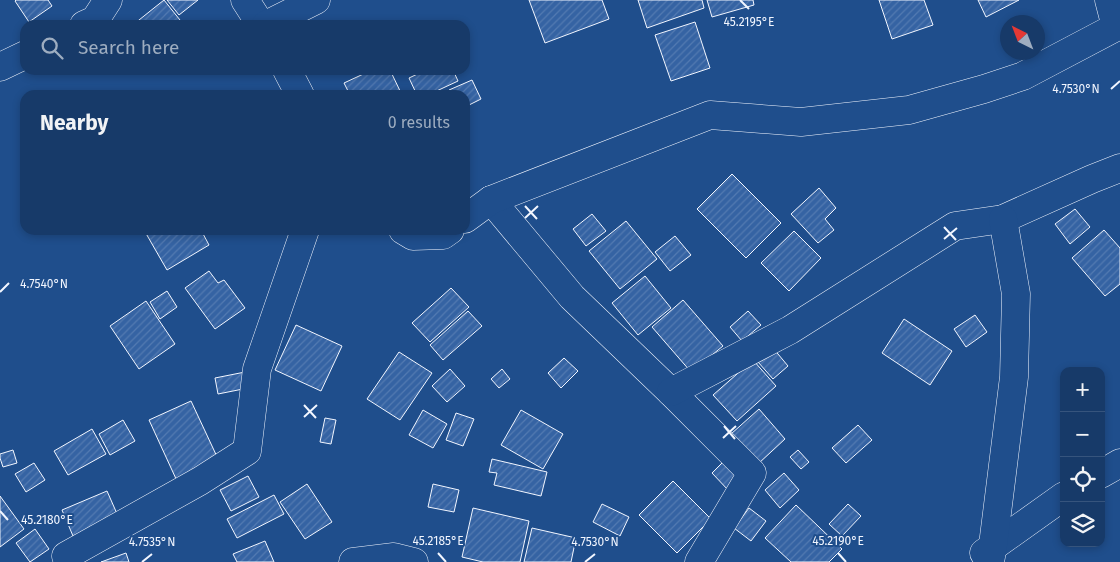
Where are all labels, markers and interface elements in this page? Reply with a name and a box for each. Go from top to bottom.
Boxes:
text: 45.2195°E [724,15,774,29]
north arrow [1000,15,1045,60]
search box [20,20,470,75]
icon: search [38,34,66,62]
text: Search here [78,36,179,59]
text: 4.7530°N [1052,82,1100,96]
text: Nearby [40,110,108,136]
text: 0 results [388,113,450,132]
text: 4.7540°N [20,277,68,291]
map controls [1060,367,1105,547]
button: + [1060,367,1105,412]
button: − [1060,412,1105,457]
button: locate [1060,457,1105,502]
button: layers [1060,502,1105,547]
text: 45.2180°E [21,513,73,527]
text: 45.2185°E [412,534,464,548]
text: 45.2190°E [812,534,864,548]
text: 4.7535°N [129,535,175,549]
text: 4.7530°N [571,535,619,549]

